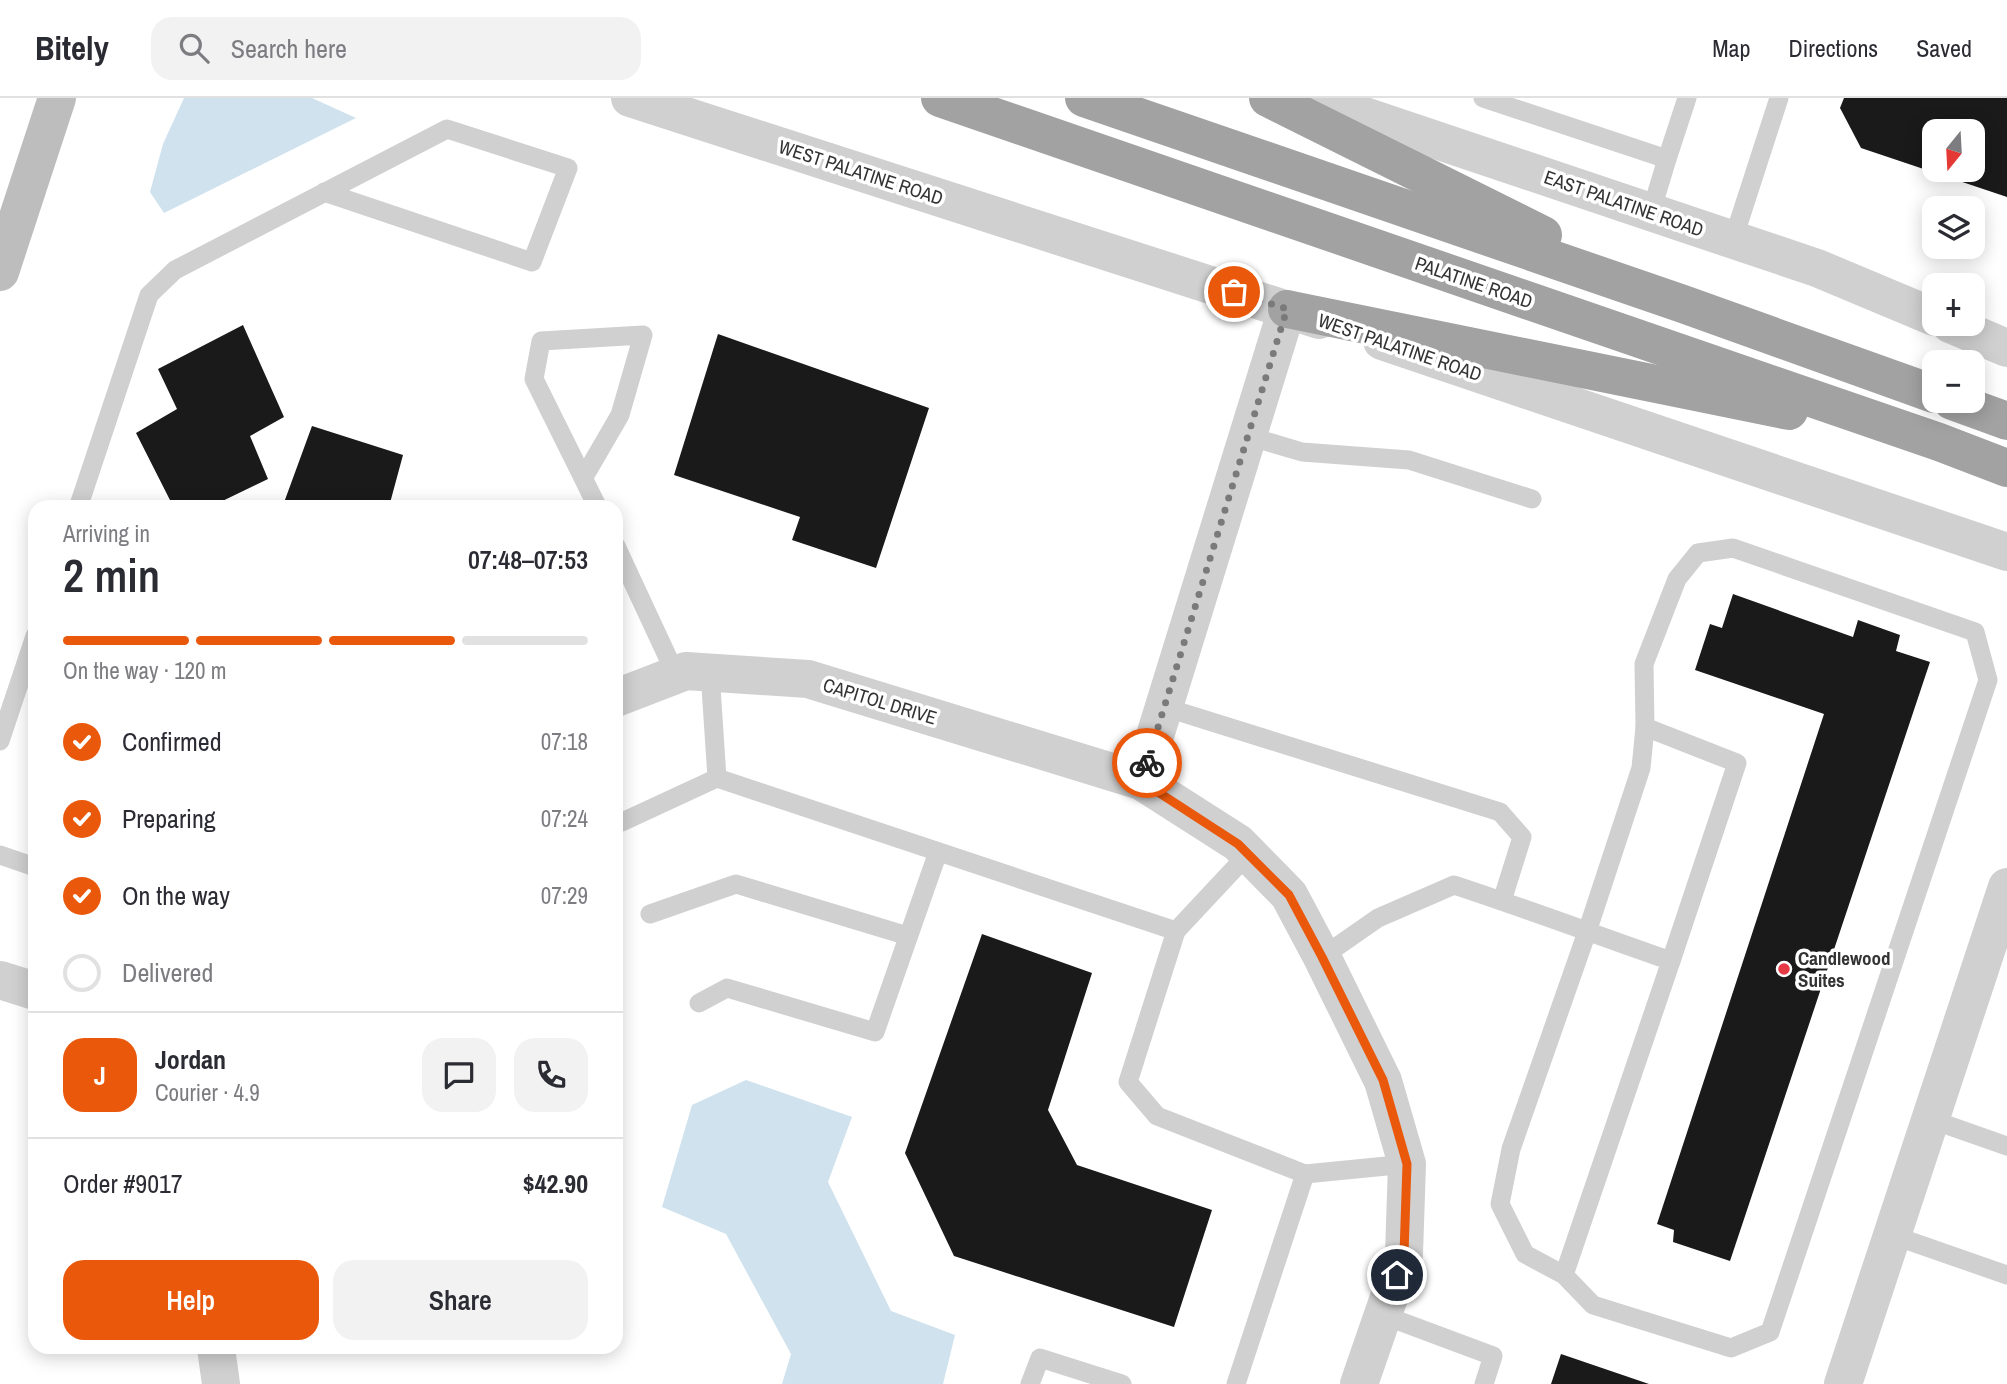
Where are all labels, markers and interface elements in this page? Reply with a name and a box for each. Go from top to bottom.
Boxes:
search box [151,17,641,80]
text: Bitely [35,26,109,70]
icon: search [175,29,213,67]
text: Search here [231,31,347,66]
text: Map [1712,32,1750,64]
text: Directions [1788,32,1878,64]
text: Saved [1916,32,1972,64]
north arrow [1922,119,1984,182]
map controls [1922,119,1985,413]
street label: WEST PALATINE ROAD [775,133,947,211]
street label: EAST PALATINE ROAD [1541,163,1707,243]
button: layers [1922,196,1985,259]
street label: PALATINE ROAD [1412,250,1536,314]
pin [1204,262,1264,322]
icon: bag [1215,273,1253,311]
button: + [1922,273,1985,336]
street label: WEST PALATINE ROAD [1315,307,1485,387]
button: − [1922,350,1985,413]
text: Arriving in [63,518,150,549]
text: 07:48–07:53 [468,542,588,577]
text: 2 min [63,544,160,606]
text: On the way · 120 m [63,655,227,686]
street label: CAPITOL DRIVE [820,671,940,731]
icon: check [63,723,101,761]
text: Confirmed [122,724,222,759]
text: 07:18 [541,726,588,757]
courier [1112,728,1182,798]
icon: bike [1128,744,1166,782]
icon: check [63,800,101,838]
text: Preparing [122,801,216,836]
text: 07:24 [541,803,588,834]
icon: check [63,877,101,915]
text: On the way [122,878,230,913]
text: 07:29 [541,880,588,911]
place label: Candlewood Suites [1798,945,1891,993]
text: Delivered [122,955,213,990]
marker: Candlewood Suites [1776,961,1792,977]
button: chat [422,1038,496,1112]
button: phone [514,1038,588,1112]
text: Jordan [155,1042,226,1077]
text: J [94,1058,106,1093]
text: Courier · 4.9 [155,1077,260,1108]
text: Order #9017 [63,1166,183,1201]
text: $42.90 [523,1166,588,1201]
pin [1367,1245,1427,1305]
icon: home [1378,1256,1416,1294]
button: Help [63,1260,319,1340]
button: Share [333,1260,588,1340]

